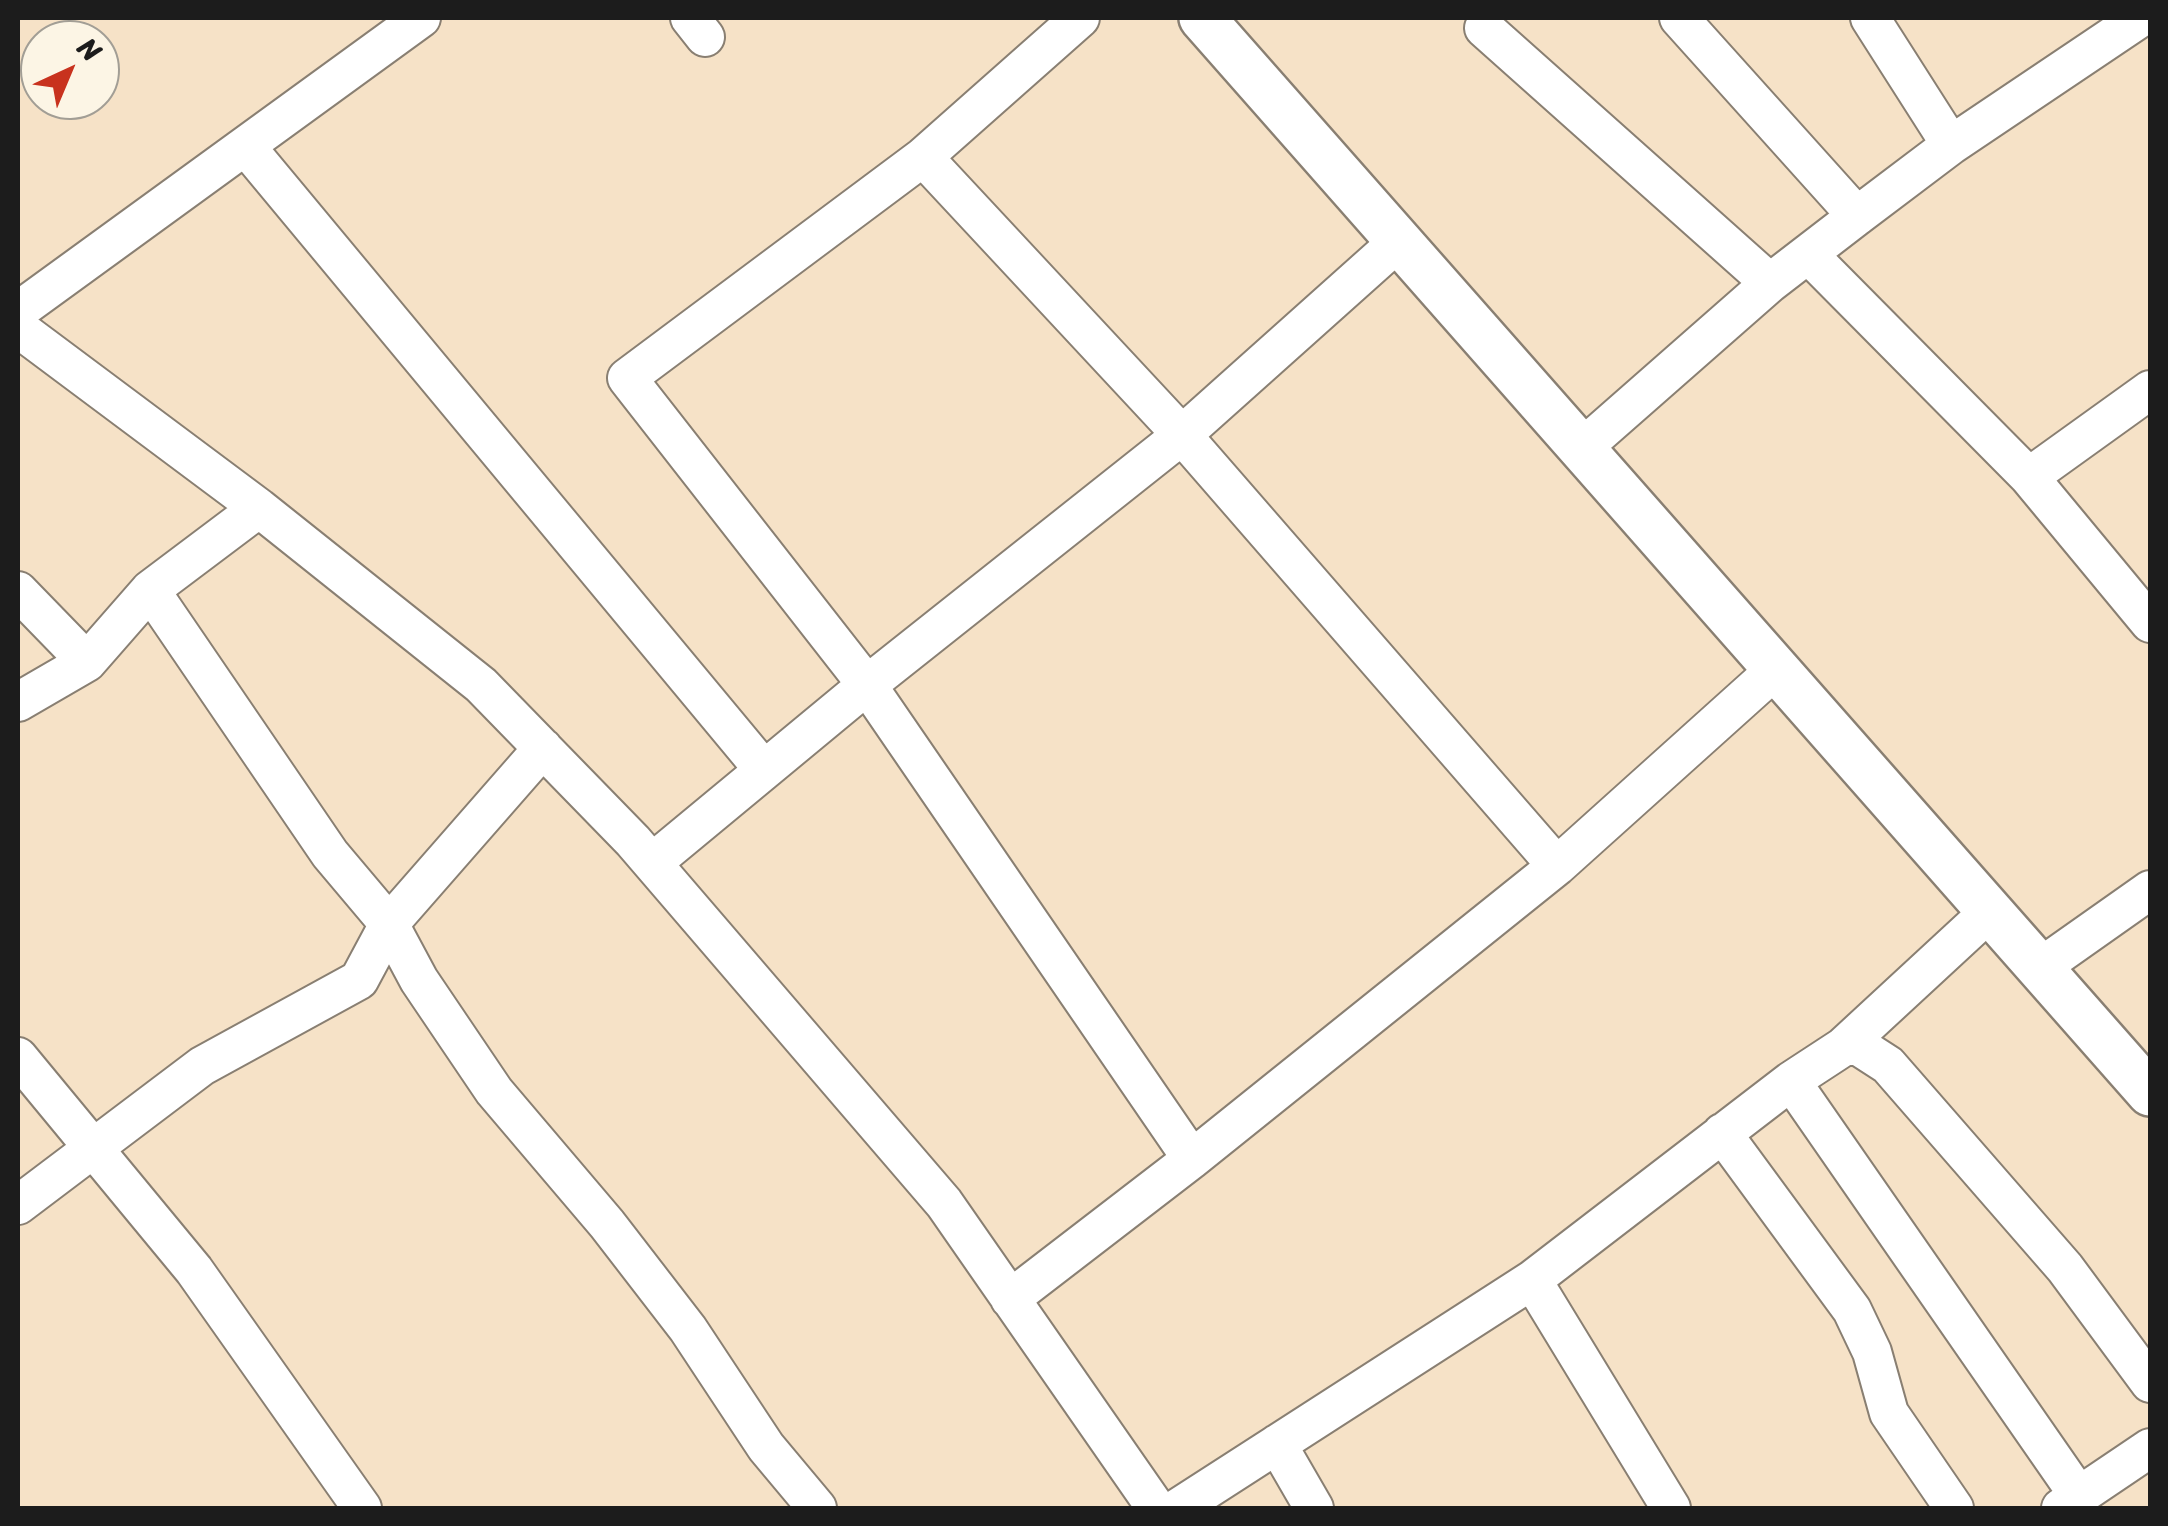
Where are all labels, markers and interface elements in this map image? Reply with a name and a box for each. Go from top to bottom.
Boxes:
north arrow [20,20,120,120]
text: N [66,25,114,74]

